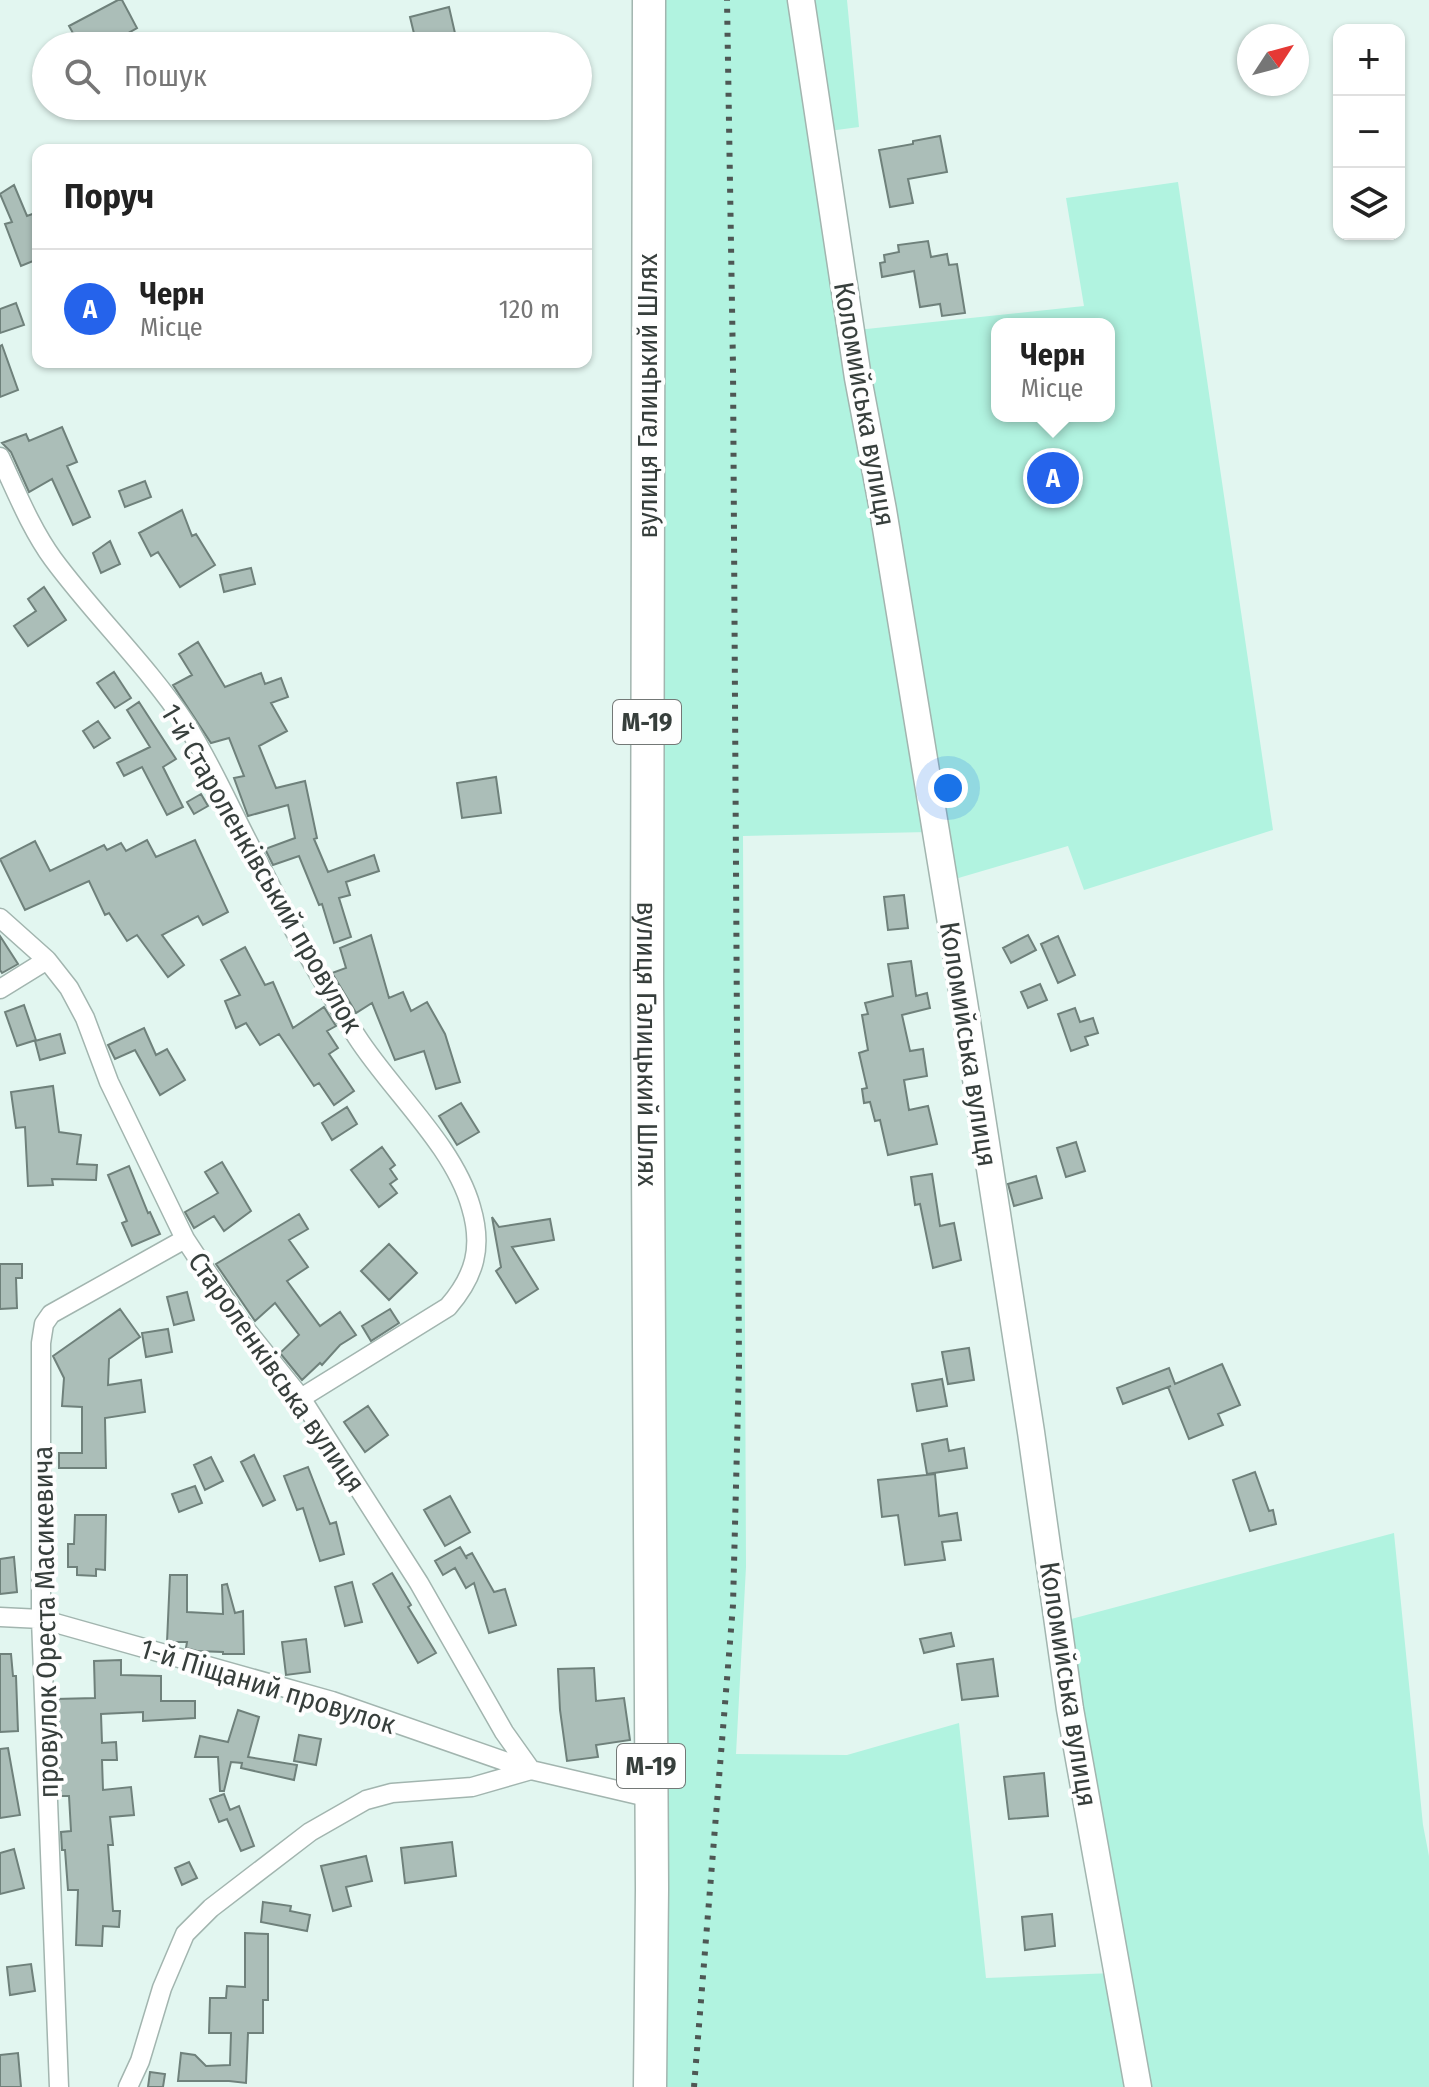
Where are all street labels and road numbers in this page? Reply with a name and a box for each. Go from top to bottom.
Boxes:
street label: вулиця Галицький Шлях [631,253,664,539]
street label: Коломийська вулиця [827,280,902,529]
street label: 1-й Староленківський провулок [154,698,369,1038]
road number: М-19 [613,700,681,744]
street label: вулиця Галицький Шлях [630,901,664,1187]
street label: Коломийська вулиця [933,919,1004,1169]
street label: Староленківська вулиця [181,1246,372,1499]
street label: провулок Ореста Масикевича [26,1446,65,1798]
street label: Коломийська вулиця [1033,1559,1104,1809]
street label: 1-й Піщаний провулок [136,1632,399,1741]
road number: М-19 [617,1744,685,1788]

